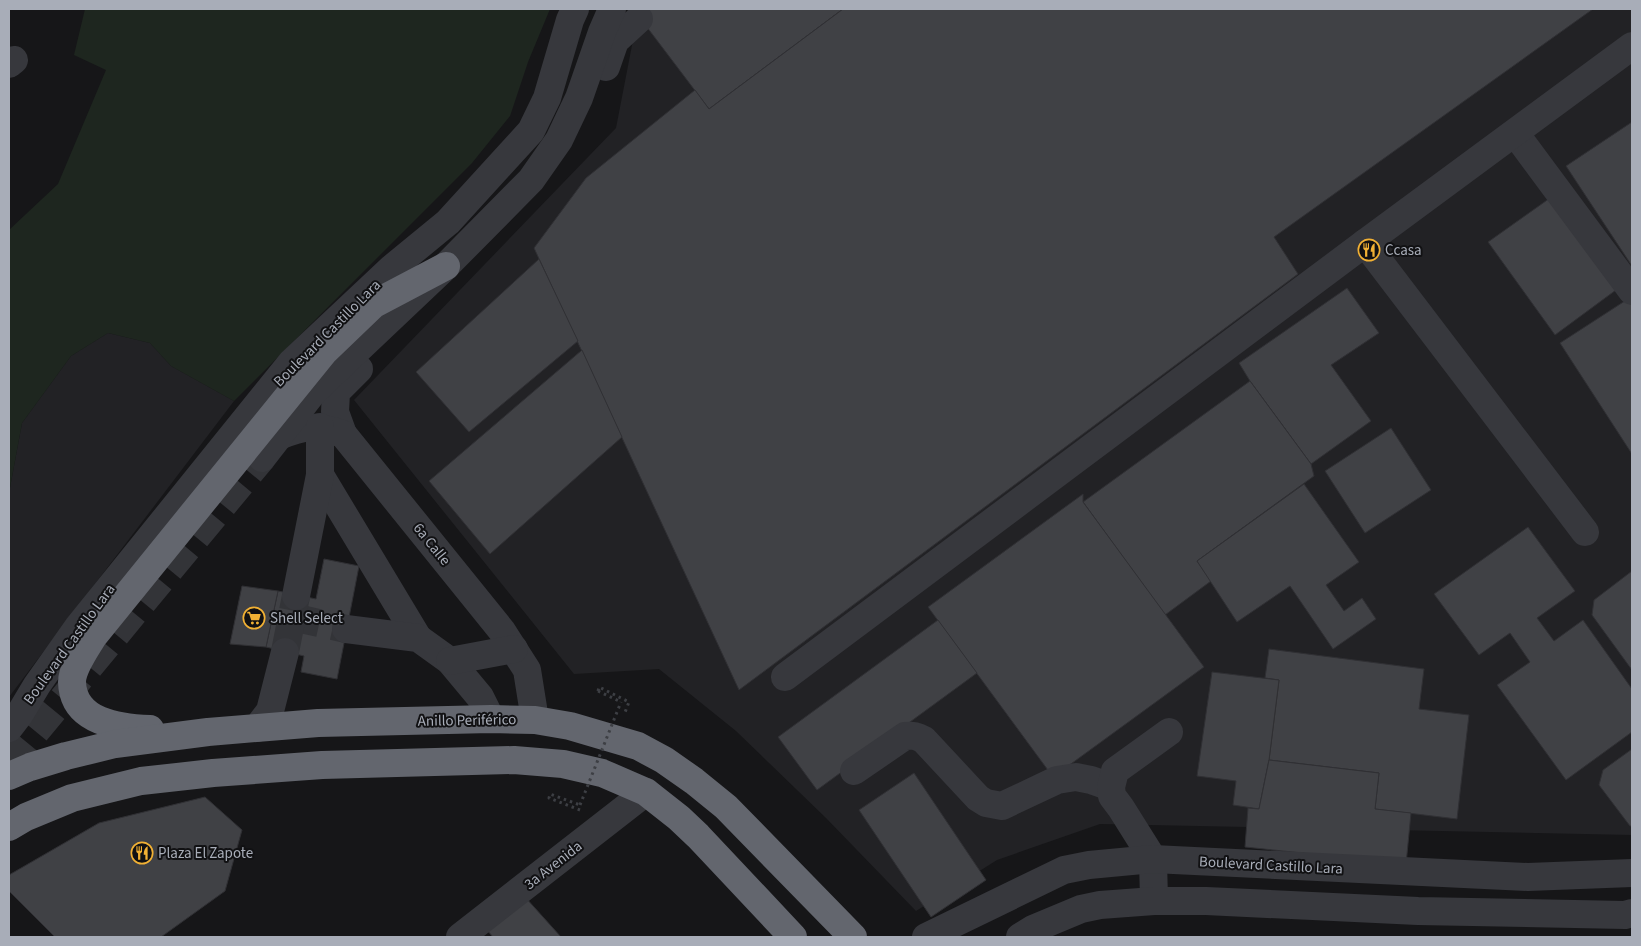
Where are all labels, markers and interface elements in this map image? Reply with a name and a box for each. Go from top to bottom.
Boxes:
restaurant icon: Ccasa [1357,238,1381,262]
place label: Ccasa [1385,240,1422,261]
street label: Boulevard Castillo Lara [269,275,386,392]
street label: 6a Calle [408,519,455,570]
street label: Boulevard Castillo Lara [19,580,120,709]
supermarket icon: Shell Select [242,606,266,630]
place label: Shell Select [270,608,343,629]
street label: Anillo Periférico [418,709,516,732]
street label: 3a Avenida [520,836,587,895]
restaurant icon: Plaza El Zapote [130,841,154,865]
place label: Plaza El Zapote [158,843,253,864]
street label: Boulevard Castillo Lara [1199,851,1343,880]

